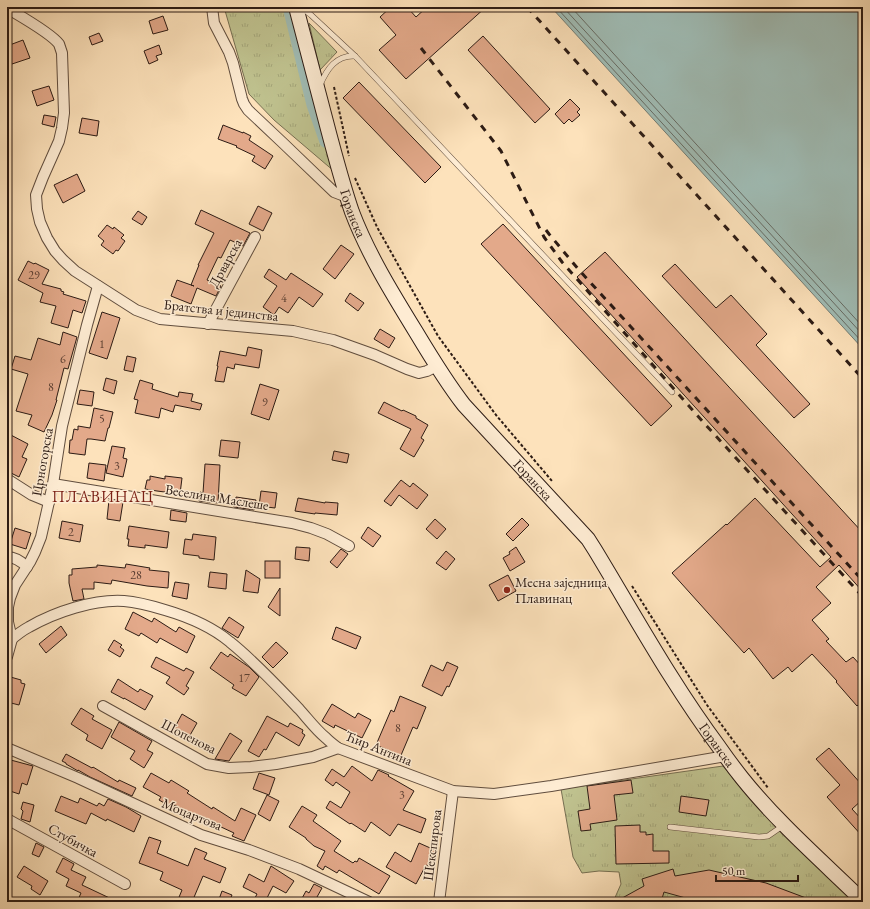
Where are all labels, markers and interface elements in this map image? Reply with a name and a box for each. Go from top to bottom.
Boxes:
street label: Горанска [336,187,371,241]
street label: Дрварска [204,235,246,291]
house number: 29 [28,267,40,283]
house number: 4 [281,290,287,306]
street label: Братства и јединства [163,295,280,325]
house number: 1 [99,336,105,352]
house number: 6 [60,351,66,367]
house number: 8 [48,379,54,395]
house number: 9 [262,394,268,410]
house number: 5 [99,410,105,426]
street label: Црногорска [27,426,57,498]
street label: Горанска [509,455,557,505]
house number: 3 [114,458,120,474]
street label: Веселина Маслеше [164,480,271,514]
district label: ПЛАВИНАЦ [52,486,154,507]
house number: 2 [68,524,74,540]
house number: 28 [130,567,142,583]
place label: Месна заједница Плавинац [515,573,607,607]
marker: Месна заједница Плавинац [502,585,512,595]
house number: 17 [238,670,250,686]
street label: Шопенова [158,714,220,758]
street label: Горанска [695,719,740,771]
house number: 8 [395,720,401,736]
street label: Ћир Антина [343,726,416,770]
house number: 3 [399,787,405,803]
street label: Моцартова [159,794,225,834]
street label: Шекспирова [419,808,445,882]
street label: Стубичка [45,819,101,861]
scale bar [716,857,798,883]
text: 50 m [722,863,746,879]

